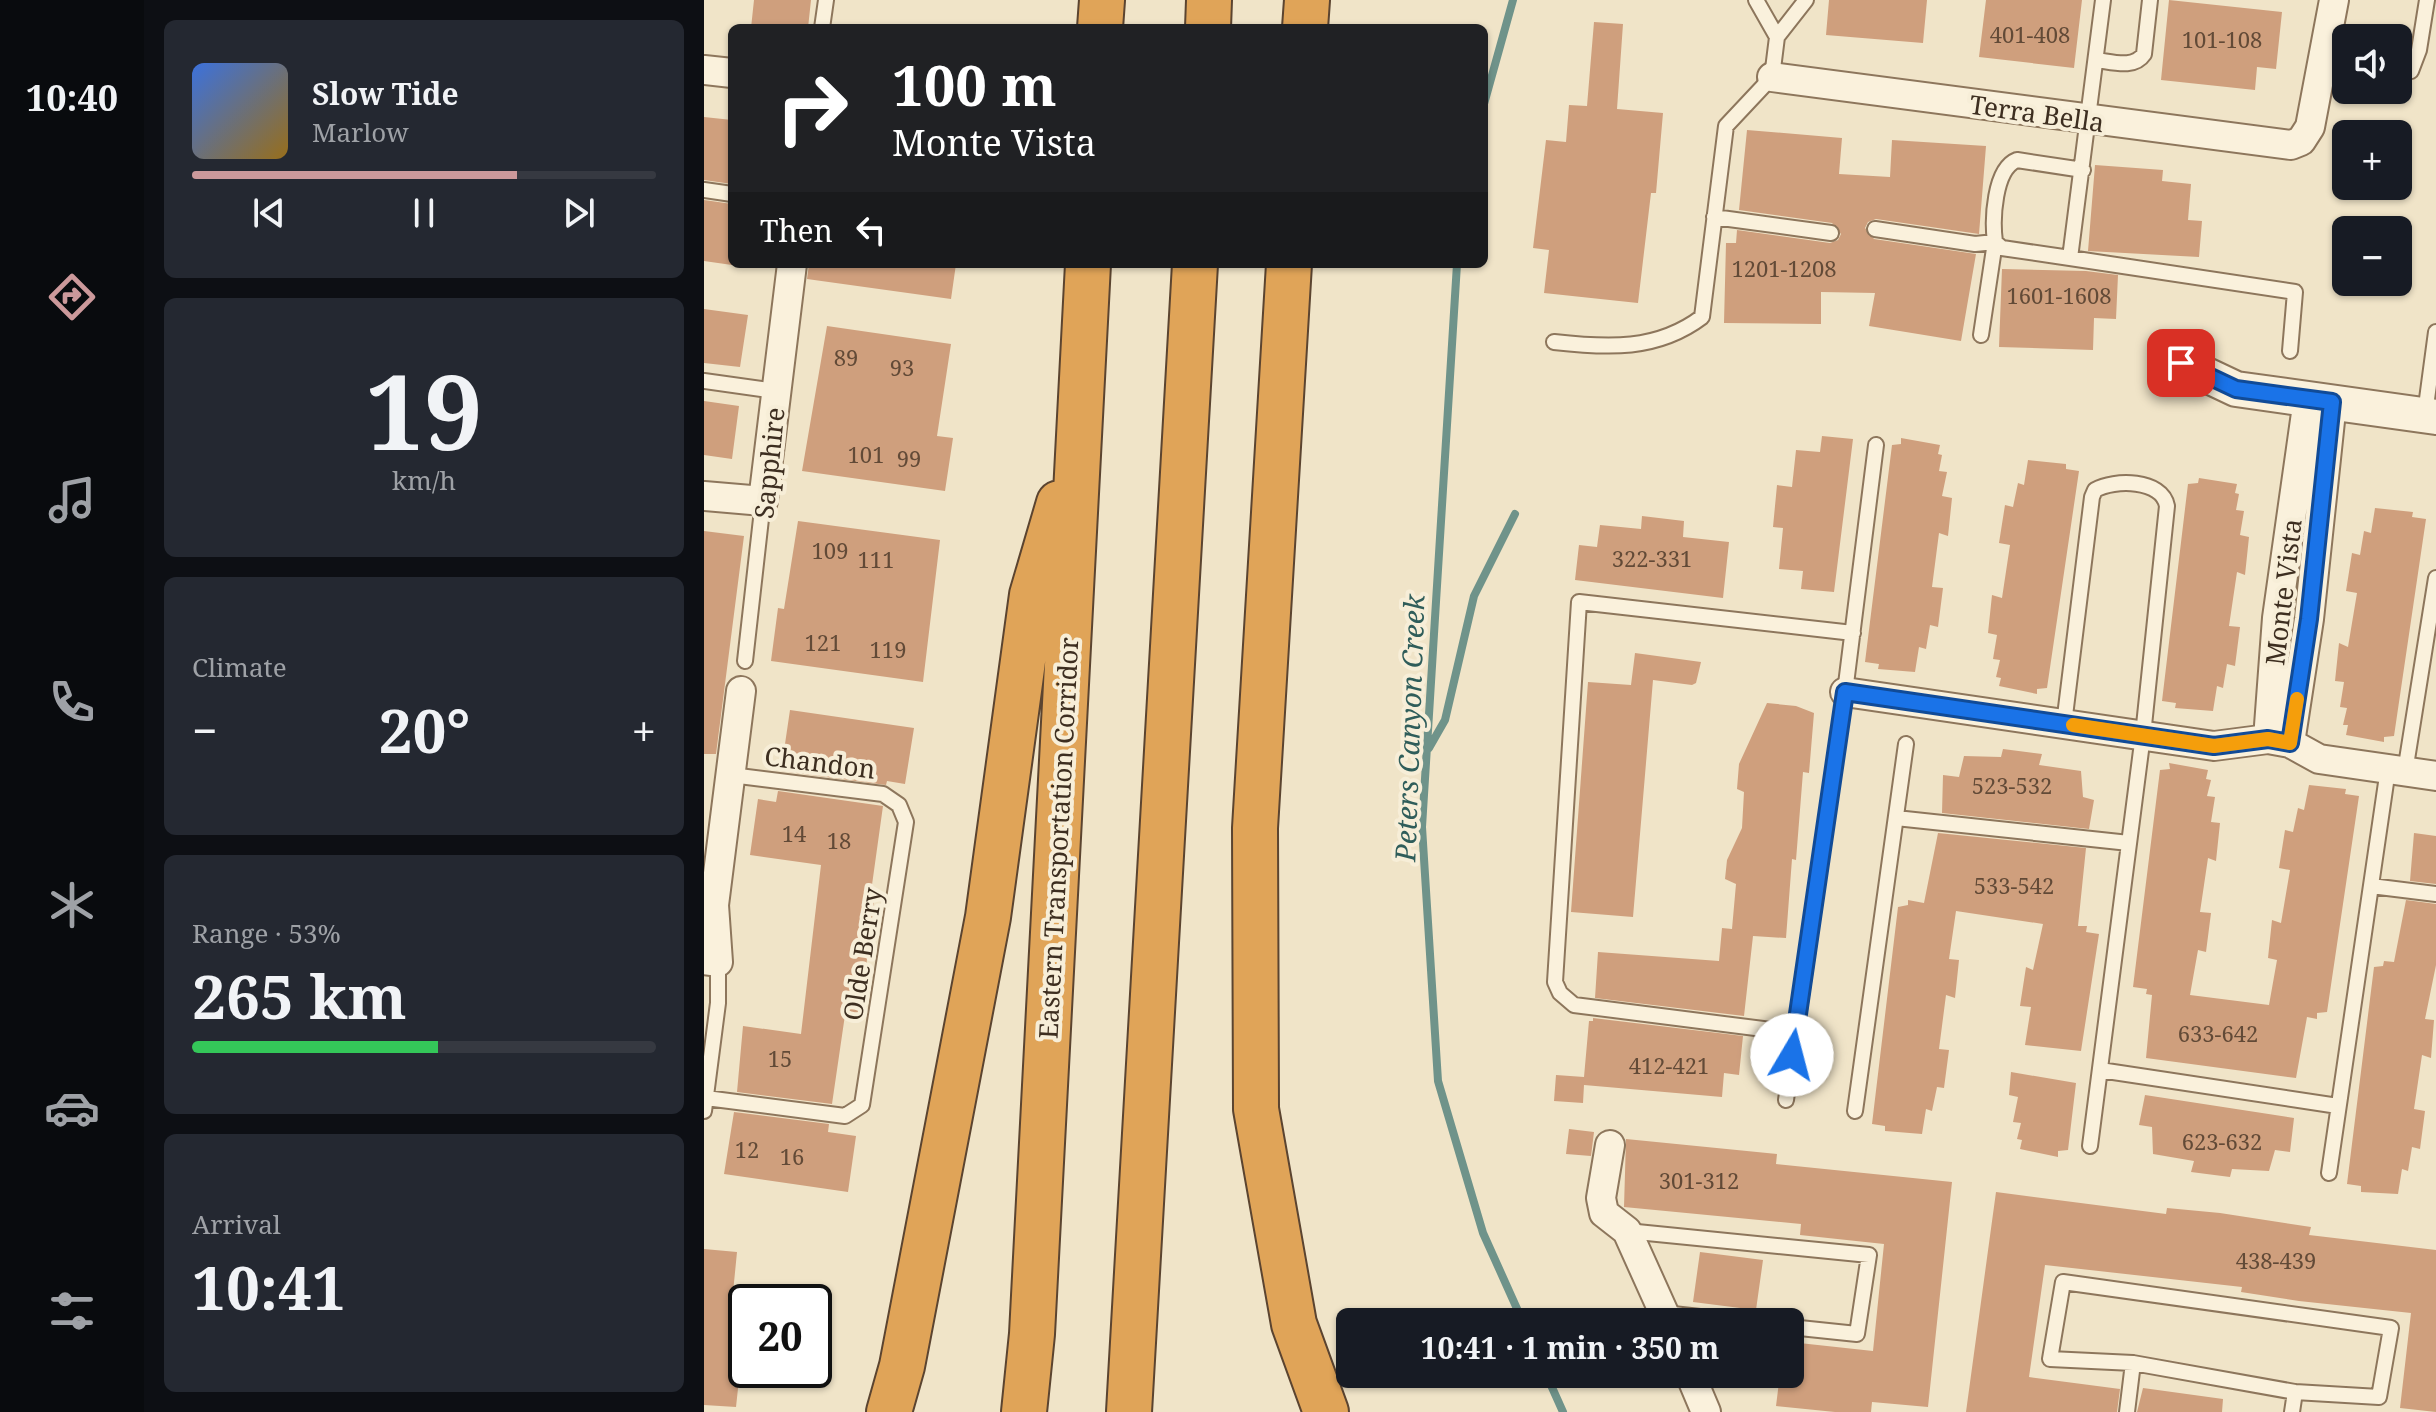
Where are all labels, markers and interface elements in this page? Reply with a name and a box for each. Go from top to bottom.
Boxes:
house number: 401-408 [1990,19,2070,49]
house number: 101-108 [2182,24,2262,54]
map controls [2332,24,2412,296]
button: sound [2332,24,2412,104]
text: 100 m [892,46,1057,122]
icon: right [760,56,864,160]
text: 10:40 [26,73,118,122]
text: Slow Tide [312,73,459,114]
street label: Terra Bella [1967,86,2107,140]
text: Marlow [312,114,409,150]
text: Monte Vista [892,118,1096,167]
button: + [2332,120,2412,200]
icon: previous [247,191,291,235]
icon: pause [402,191,446,235]
icon: next [557,191,601,235]
icon: left [849,208,893,252]
text: Then [760,210,833,251]
button: − [2332,216,2412,296]
house number: 1201-1208 [1731,253,1837,283]
icon: directions [44,269,100,325]
house number: 1601-1608 [2006,280,2112,310]
pin [2147,329,2215,397]
text: 19 [365,339,483,480]
icon: arrive [2159,341,2203,385]
house number: 89 [834,342,858,372]
house number: 93 [890,352,914,382]
street label: Sapphire [745,406,793,520]
house number: 101 [848,439,884,469]
house number: 99 [897,443,921,473]
text: km/h [392,462,456,498]
icon: music [44,472,100,528]
street label: Monte Vista [2256,517,2310,667]
house number: 109 [812,535,848,565]
house number: 322-331 [1612,543,1692,573]
house number: 111 [858,544,894,574]
water label: Peters Canyon Creek [1385,593,1433,863]
house number: 121 [805,627,841,657]
house number: 119 [870,634,906,664]
street label: Eastern Transportation Corridor [1029,636,1087,1040]
text: Climate [192,649,287,685]
icon: phone [44,674,100,730]
text: 20° [379,689,470,771]
text: − [192,700,217,760]
text: + [631,700,656,760]
street label: Chandon [762,737,878,787]
house number: 523-532 [1972,770,2052,800]
house number: 14 [782,818,806,848]
house number: 18 [827,825,851,855]
house number: 533-542 [1974,870,2054,900]
icon: climate [44,877,100,933]
street label: Olde Berry [834,885,890,1023]
text: Range · 53% [192,915,341,951]
text: 265 km [192,955,407,1037]
position arrow [1750,1013,1834,1097]
house number: 633-642 [2178,1018,2258,1048]
house number: 15 [768,1043,792,1073]
house number: 412-421 [1629,1050,1709,1080]
icon: car [44,1080,100,1136]
house number: 623-632 [2182,1126,2262,1156]
house number: 12 [735,1134,759,1164]
house number: 16 [780,1141,804,1171]
house number: 301-312 [1659,1165,1739,1195]
text: Arrival [192,1206,281,1242]
house number: 438-439 [2236,1245,2316,1275]
text: 10:41 [192,1246,346,1328]
icon: filters [44,1283,100,1339]
speed limit sign: 20 [728,1284,832,1388]
text: 10:41 · 1 min · 350 m [1421,1327,1719,1368]

